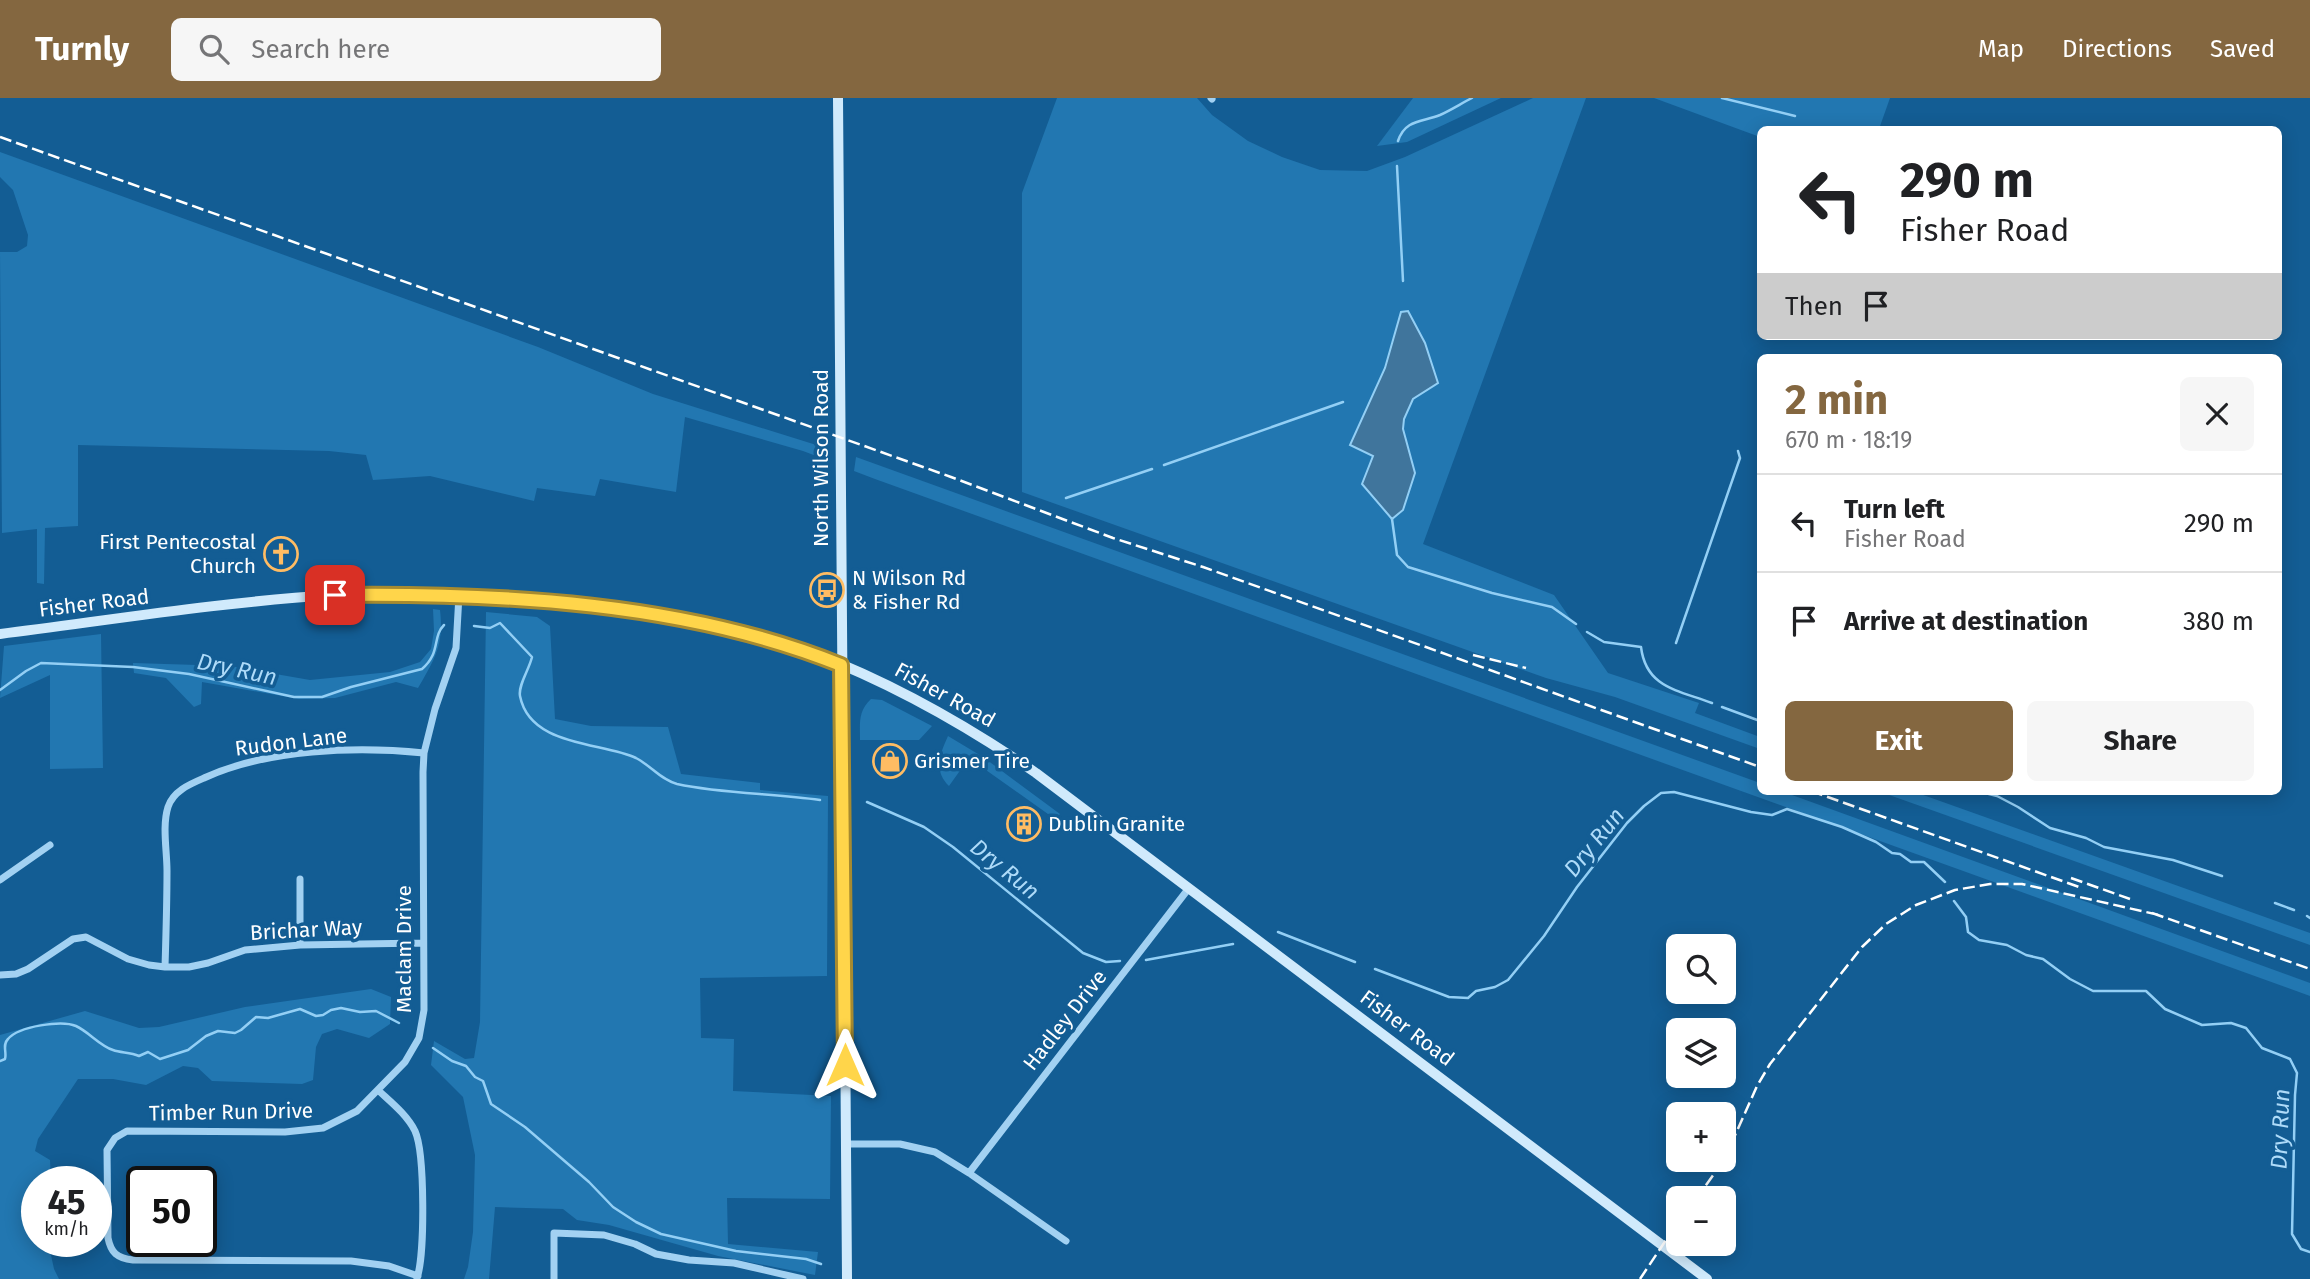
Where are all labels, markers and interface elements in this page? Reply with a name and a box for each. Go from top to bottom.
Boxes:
search box [171,18,661,81]
text: Turnly [35,29,129,69]
icon: search [195,30,233,68]
text: Search here [251,34,390,65]
text: Map [1978,35,2024,63]
text: Directions [2062,35,2172,63]
text: Saved [2210,35,2275,63]
text: 290 m [1900,151,2034,210]
icon: left [1785,154,1876,245]
text: Fisher Road [1900,211,2069,249]
icon: arrive [1857,287,1895,325]
text: Then [1785,291,1843,322]
street label: North Wilson Road [808,369,834,547]
text: 2 min [1785,375,1888,425]
button: close [2180,377,2254,451]
text: 670 m · 18:19 [1785,426,1912,454]
text: Turn left [1844,494,1945,525]
icon: left [1785,504,1823,542]
text: 290 m [2184,508,2254,539]
text: Fisher Road [1844,525,1966,553]
place label: First Pentecostal Church [99,529,256,579]
church icon: First Pentecostal Church [262,535,300,573]
pin [305,565,365,625]
place label: N Wilson Rd & Fisher Rd [852,565,966,615]
bus stop icon: N Wilson Rd & Fisher Rd [808,571,846,609]
icon: arrive [316,576,354,614]
street label: Fisher Road [37,583,151,623]
icon: arrive [1785,602,1823,640]
text: Arrive at destination [1844,606,2088,637]
text: 380 m [2183,606,2254,637]
water label: Dry Run [194,647,280,691]
street label: Fisher Road [890,657,1000,733]
button: Exit [1785,701,2013,781]
button: Share [2027,701,2254,781]
street label: Rudon Lane [233,722,349,762]
shop icon: Grismer Tire [871,742,909,780]
place label: Grismer Tire [914,748,1030,774]
water label: Dry Run [1558,802,1630,882]
building icon: Dublin Granite [1005,805,1043,843]
place label: Dublin Granite [1048,811,1185,837]
water label: Dry Run [965,833,1045,905]
street label: Maclam Drive [391,885,417,1013]
street label: Brichar Way [249,914,363,946]
map controls [1666,934,1736,1256]
button: search [1666,934,1736,1004]
street label: Hadley Drive [1018,964,1112,1076]
street label: Fisher Road [1355,984,1459,1072]
button: layers [1666,1018,1736,1088]
position arrow [808,1028,882,1102]
water label: Dry Run [2265,1088,2295,1170]
street label: Timber Run Drive [149,1098,313,1126]
button: + [1666,1102,1736,1172]
speed limit sign: 50 [126,1166,217,1257]
text: 45 [47,1181,86,1223]
button: − [1666,1186,1736,1256]
text: km/h [44,1218,89,1240]

